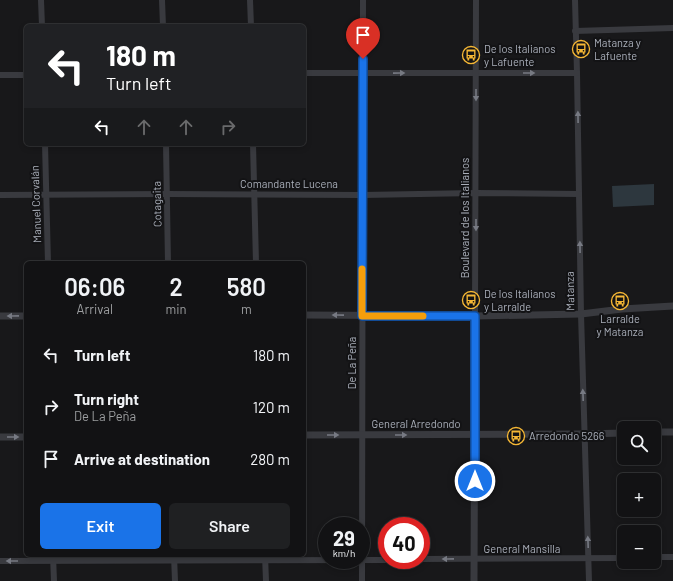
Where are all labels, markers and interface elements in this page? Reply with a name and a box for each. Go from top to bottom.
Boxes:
pin [346,18,380,59]
icon: arrive [352,24,374,46]
place label: Matanza y Lafuente [594,36,641,62]
text: 180 m [106,38,176,72]
bus stop icon: Matanza y Lafuente [571,39,591,59]
icon: left [40,40,92,92]
place label: De los Italianos y Lafuente [484,42,555,68]
bus stop icon: De los Italianos y Lafuente [461,45,481,65]
one-way arrow [393,70,406,76]
one-way arrow [523,70,536,76]
text: Turn left [106,72,172,94]
one-way arrow [473,89,479,102]
one-way arrow [574,111,581,123]
icon: left [91,116,113,138]
icon: ahead [133,116,155,138]
icon: ahead [175,116,197,138]
icon: right [217,116,239,138]
street label: Boulevard de los Italianos [458,158,471,278]
street label: Manuel Corvalán [28,165,43,243]
street label: Comandante Lucena [240,177,338,190]
street label: Cotagaita [150,181,163,227]
one-way arrow [473,219,479,232]
one-way arrow [576,241,583,253]
street label: Matanza [563,271,576,311]
text: 06:06 [64,272,125,301]
text: 2 [169,272,183,301]
text: 580 [227,272,266,301]
place label: De los Italianos y Larralde [484,287,555,313]
bus stop icon: De los Italianos y Larralde [461,290,481,310]
bus stop icon: Larralde y Matanza [610,291,630,311]
text: Arrival [77,301,113,317]
text: min [165,301,187,317]
text: m [241,301,252,317]
one-way arrow [331,312,344,318]
place label: Larralde y Matanza [597,312,643,338]
one-way arrow [6,313,19,319]
street label: De La Peña [345,337,358,389]
icon: left [40,344,62,366]
text: Turn left [74,346,130,364]
text: 180 m [253,346,290,364]
one-way arrow [580,388,586,401]
text: Turn right [74,390,139,408]
icon: right [40,396,62,418]
text: 120 m [253,398,290,416]
text: De La Peña [74,408,136,424]
street label: General Arredondo [372,417,461,430]
map controls [617,421,661,569]
button: search [617,421,661,465]
bus stop icon: Arredondo 5266 [506,426,526,446]
place label: Arredondo 5266 [529,429,605,442]
one-way arrow [327,432,340,438]
one-way arrow [395,432,408,438]
one-way arrow [7,434,20,440]
icon: arrive [40,448,62,470]
text: Arrive at destination [74,450,210,468]
text: 280 m [250,450,290,468]
position arrow [454,460,496,502]
button: + [617,473,661,517]
button: Exit [40,503,161,549]
button: Share [169,503,290,549]
speed limit sign: 40 [378,517,430,569]
button: − [617,525,661,569]
text: 29 [333,526,355,550]
one-way arrow [584,536,591,548]
street label: General Mansilla [484,542,560,555]
text: km/h [333,547,355,559]
one-way arrow [441,556,454,562]
one-way arrow [5,558,18,564]

